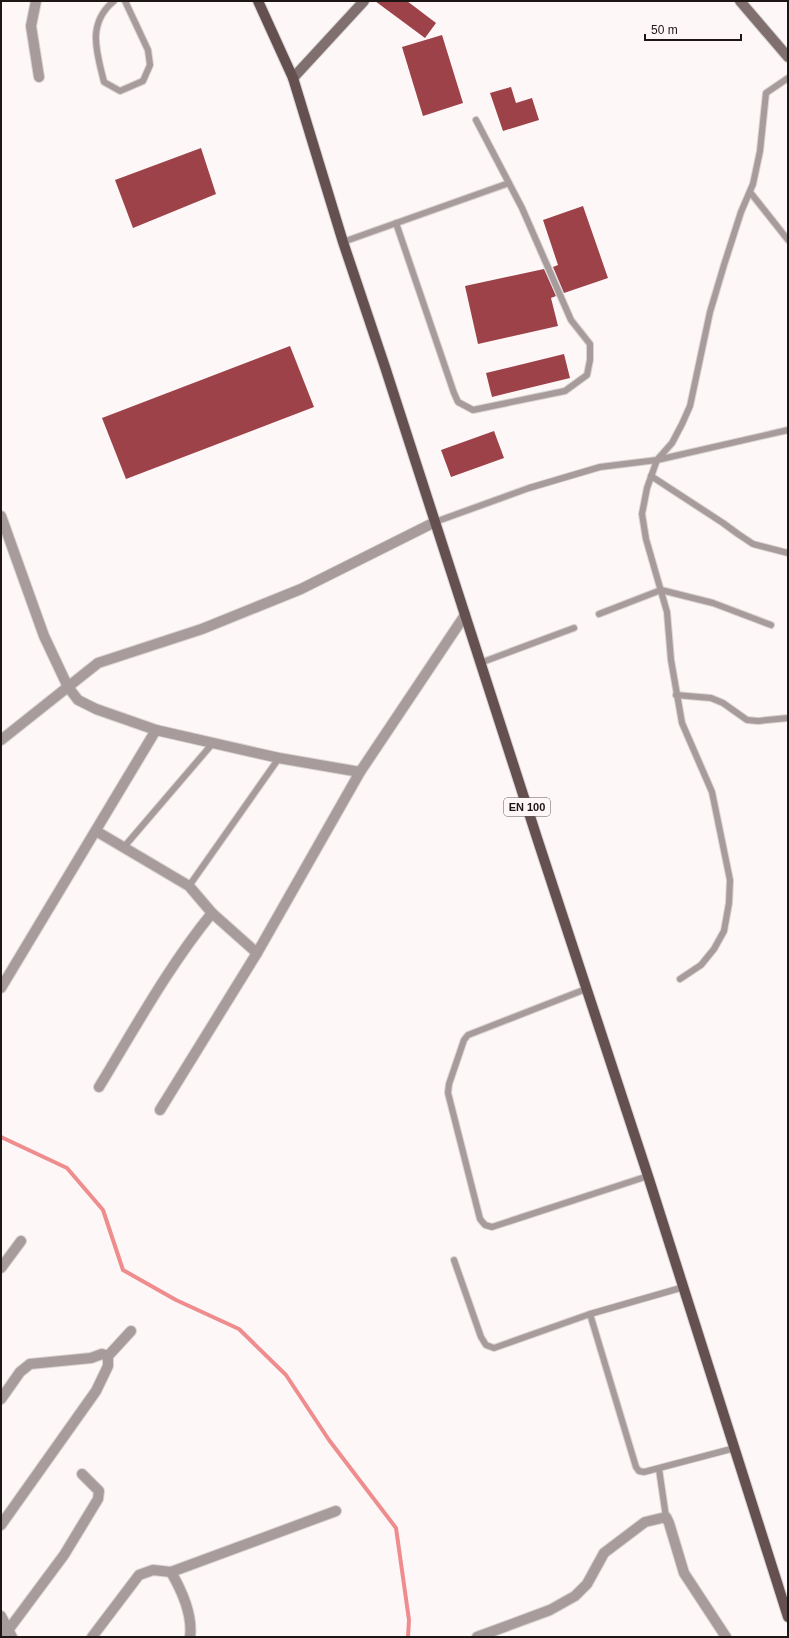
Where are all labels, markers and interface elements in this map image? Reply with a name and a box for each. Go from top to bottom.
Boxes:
scale bar [645,16,741,42]
text: 50 m [651,23,678,37]
road number: EN 100 [504,798,550,816]

